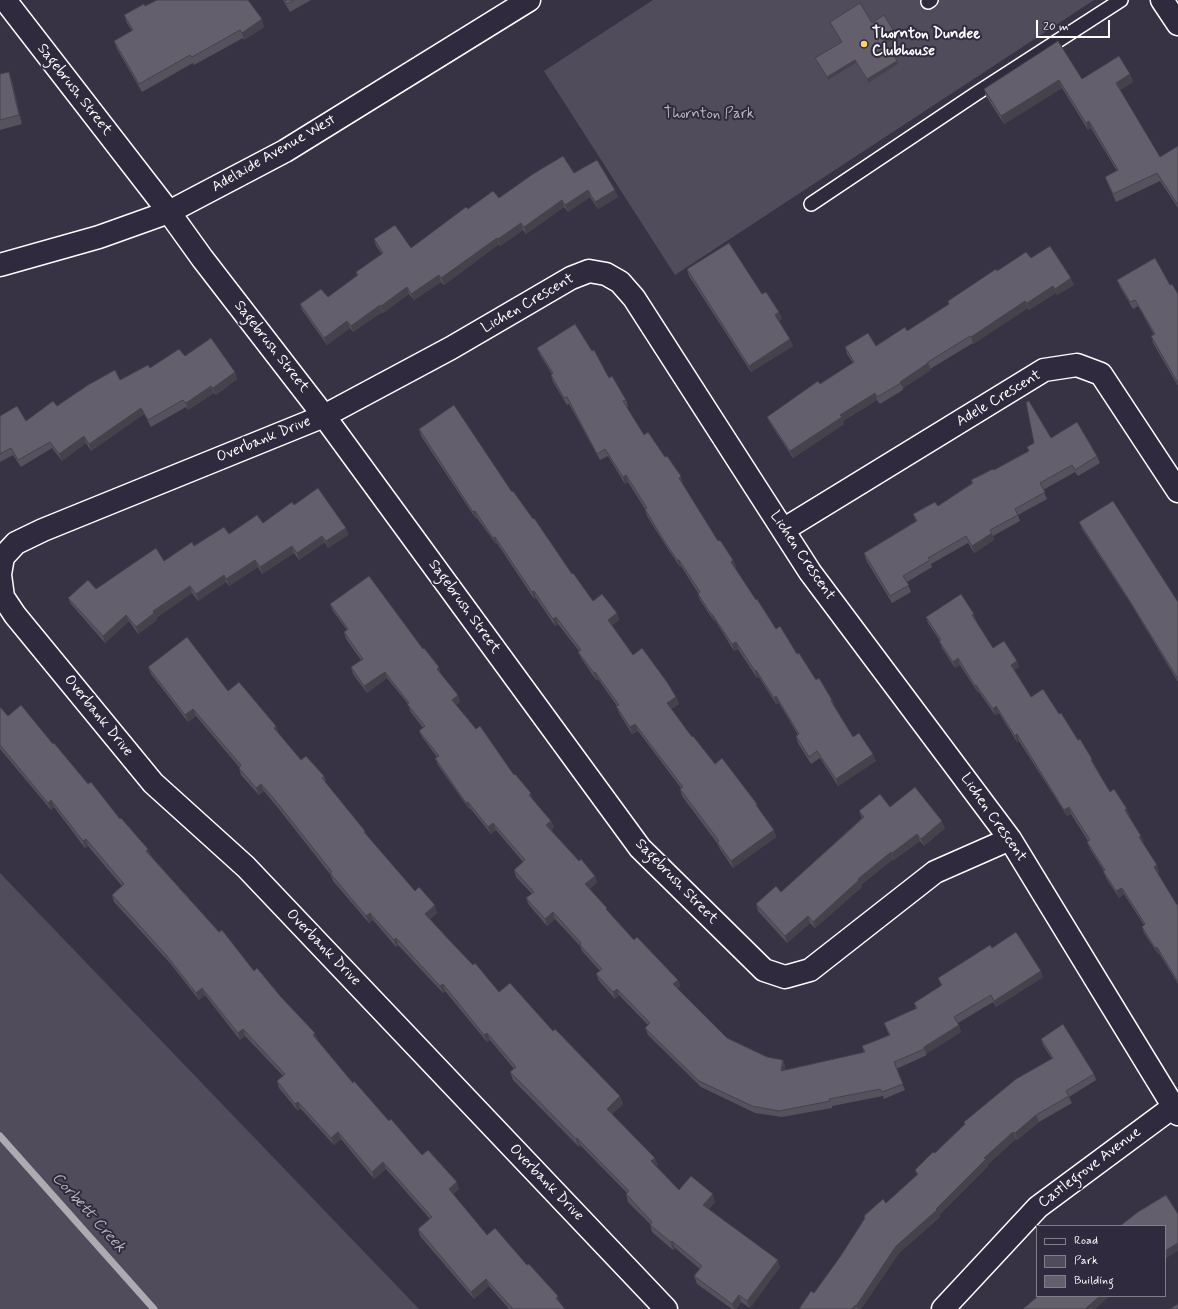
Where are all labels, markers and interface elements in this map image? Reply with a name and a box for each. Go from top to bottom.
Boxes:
scale bar [1038,12,1112,38]
text: 20 m [1043,19,1069,35]
place label: Thornton Dundee Clubhouse [872,26,980,61]
marker: Thornton Dundee Clubhouse [859,39,869,49]
street label: Sagebrush Street [33,40,115,140]
park label: Thornton Park [664,106,754,124]
street label: Adelaide Avenue West [209,111,339,197]
street label: Lichen Crescent [479,270,577,338]
street label: Sagebrush Street [230,297,312,397]
street label: Adele Crescent [953,367,1045,431]
street label: Overbank Drive [214,413,314,467]
street label: Lichen Crescent [766,508,838,604]
street label: Sagebrush Street [424,557,504,657]
street label: Overbank Drive [60,672,136,760]
street label: Lichen Crescent [956,770,1030,866]
street label: Sagebrush Street [631,836,721,928]
street label: Overbank Drive [282,906,364,990]
street label: Castlegrove Avenue [1035,1124,1145,1212]
street label: Overbank Drive [505,1141,587,1225]
water label: Corbett Creek [47,1169,129,1257]
legend [1036,1225,1166,1297]
text: Road [1074,1233,1098,1249]
text: Park [1074,1253,1098,1269]
text: Building [1074,1273,1114,1289]

